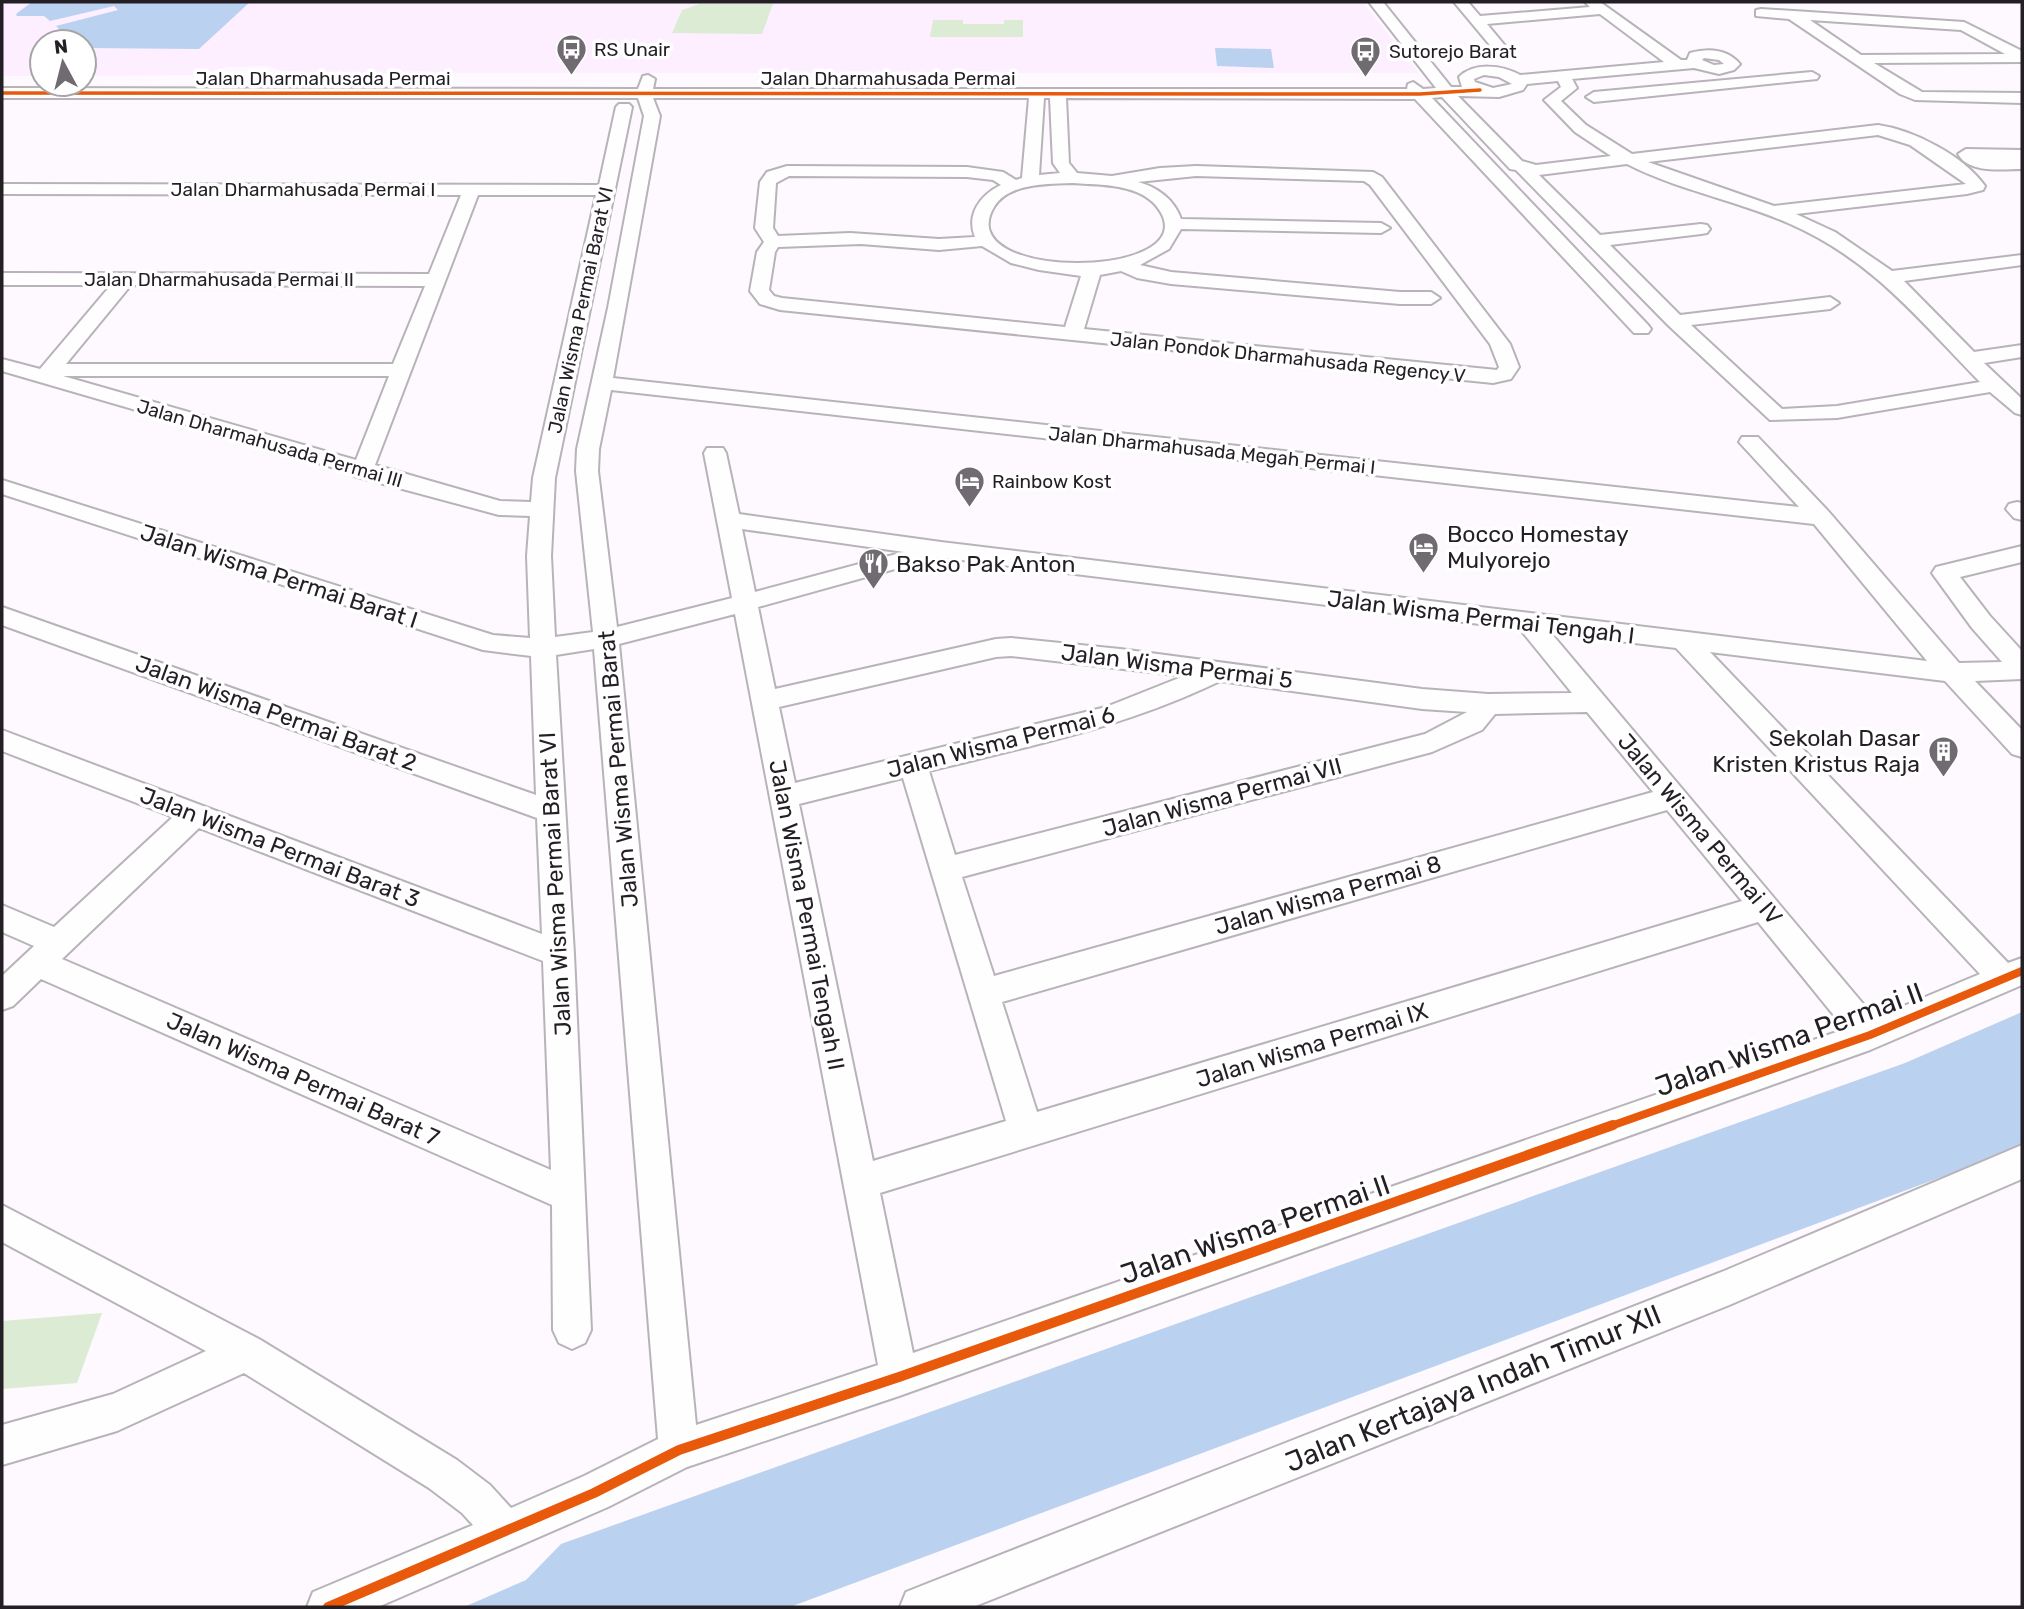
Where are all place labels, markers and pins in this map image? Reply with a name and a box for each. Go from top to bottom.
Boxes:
bus stop icon: RS Unair [554,32,588,76]
bus stop icon: Sutorejo Barat [1349,34,1383,78]
place label: RS Unair [594,38,671,61]
place label: Sutorejo Barat [1389,40,1517,63]
hotel icon: Rainbow Kost [952,464,986,508]
place label: Rainbow Kost [992,470,1112,493]
place label: Bocco Homestay Mulyorejo [1447,520,1629,574]
hotel icon: Bocco Homestay Mulyorejo [1407,530,1441,574]
restaurant icon: Bakso Pak Anton [856,547,890,591]
place label: Bakso Pak Anton [896,550,1076,578]
place label: Sekolah Dasar Kristen Kristus Raja [1712,724,1920,778]
building icon: Sekolah Dasar Kristen Kristus Raja [1926,734,1960,778]

